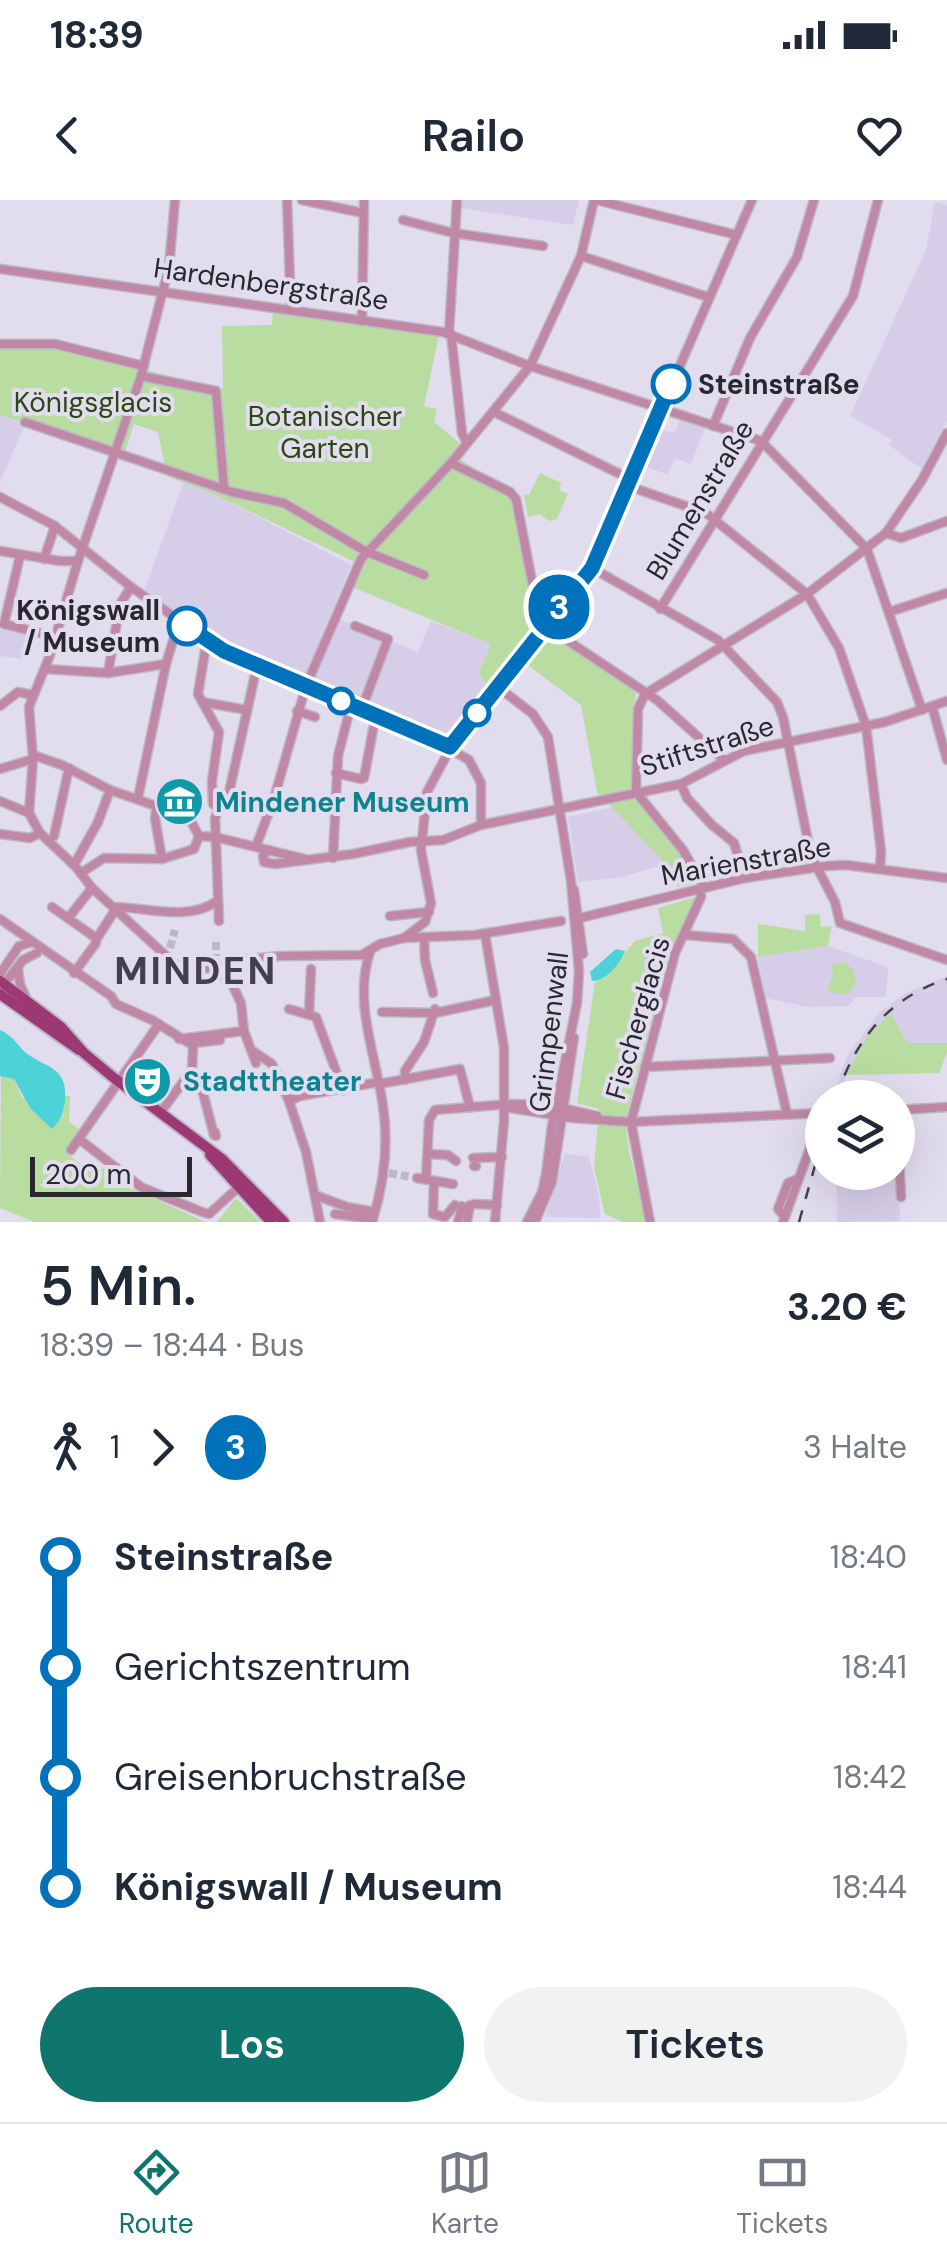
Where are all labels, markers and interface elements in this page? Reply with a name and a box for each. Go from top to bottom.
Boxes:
text: 18:39 [50,10,144,60]
text: Railo [422,106,525,165]
icon: back [40,108,95,163]
icon: heart [852,108,907,163]
street label: Hardenbergstraße [151,249,391,319]
marker: Steinstraße [652,365,690,403]
place label: Steinstraße [698,366,860,403]
park label: Königsglacis [14,384,172,421]
park label: Botanischer Garten [248,398,402,467]
street label: Blumenstraße [638,413,762,587]
line badge: 3 [526,574,592,640]
text: 3 [548,584,570,630]
place label: Königswall / Museum [16,592,160,661]
marker: Königswall / Museum [168,607,206,645]
unlabelled marker [328,688,354,714]
unlabelled marker [464,700,490,726]
street label: Stiftstraße [635,707,779,785]
museum icon: Mindener Museum [154,776,206,828]
place label: Mindener Museum [215,784,470,821]
street label: Marienstraße [658,828,834,894]
street label: Fischerglacis [597,932,679,1104]
district label: MINDEN [114,946,278,996]
street label: Grimpenwall [521,950,577,1114]
theatre icon: Stadttheater [122,1055,174,1107]
place label: Stadttheater [183,1063,362,1100]
map controls [805,1080,915,1190]
button: layers [805,1080,915,1190]
scale bar [30,1152,192,1196]
text: 200 m [45,1156,132,1193]
text: 5 Min. [40,1250,196,1322]
text: 3.20 € [787,1282,907,1332]
text: 18:39 – 18:44 · Bus [40,1324,304,1366]
icon: walk [40,1420,95,1475]
icon: forward [135,1420,190,1475]
text: 3 [225,1424,246,1470]
text: 1 [110,1426,120,1468]
text: 3 Halte [803,1426,907,1468]
text: Steinstraße [114,1532,333,1582]
text: 18:40 [830,1536,907,1578]
text: Gerichtszentrum [114,1642,411,1692]
text: 18:41 [842,1646,907,1688]
text: Greisenbruchstraße [114,1752,467,1802]
text: 18:42 [833,1756,907,1798]
text: Königswall / Museum [114,1862,503,1912]
text: 18:44 [832,1866,907,1908]
button: Los [40,1987,464,2102]
button: Tickets [484,1987,907,2102]
tab: Route [119,2145,194,2242]
tab: Karte [431,2145,499,2242]
tab: Tickets [736,2145,828,2242]

